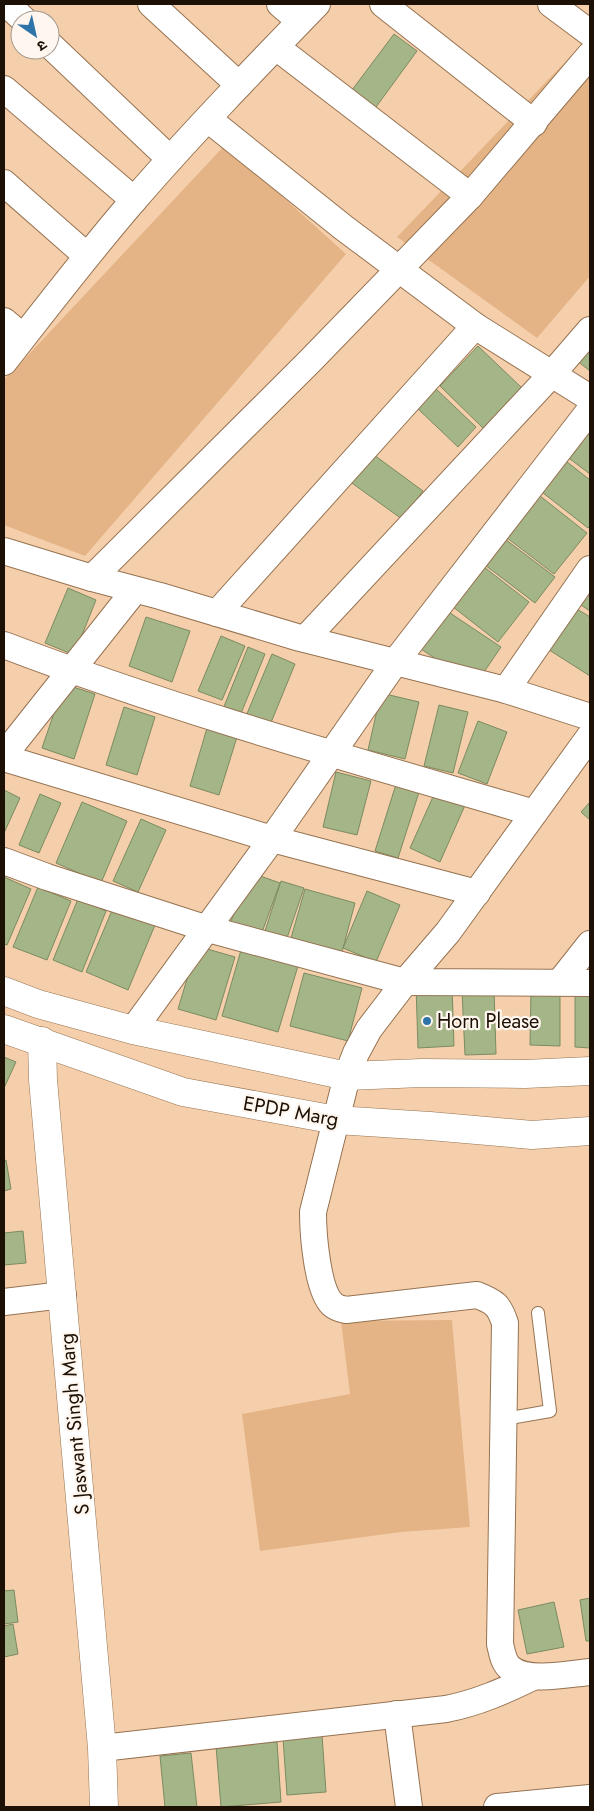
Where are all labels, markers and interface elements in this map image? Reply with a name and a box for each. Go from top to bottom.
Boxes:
north arrow [10,10,60,60]
text: उ [33,35,51,57]
place label: Horn Please [437,1007,539,1036]
marker: Horn Please [421,1015,433,1027]
street label: EPDP Marg [241,1089,341,1134]
street label: S Jaswant Singh Marg [52,1332,97,1516]

